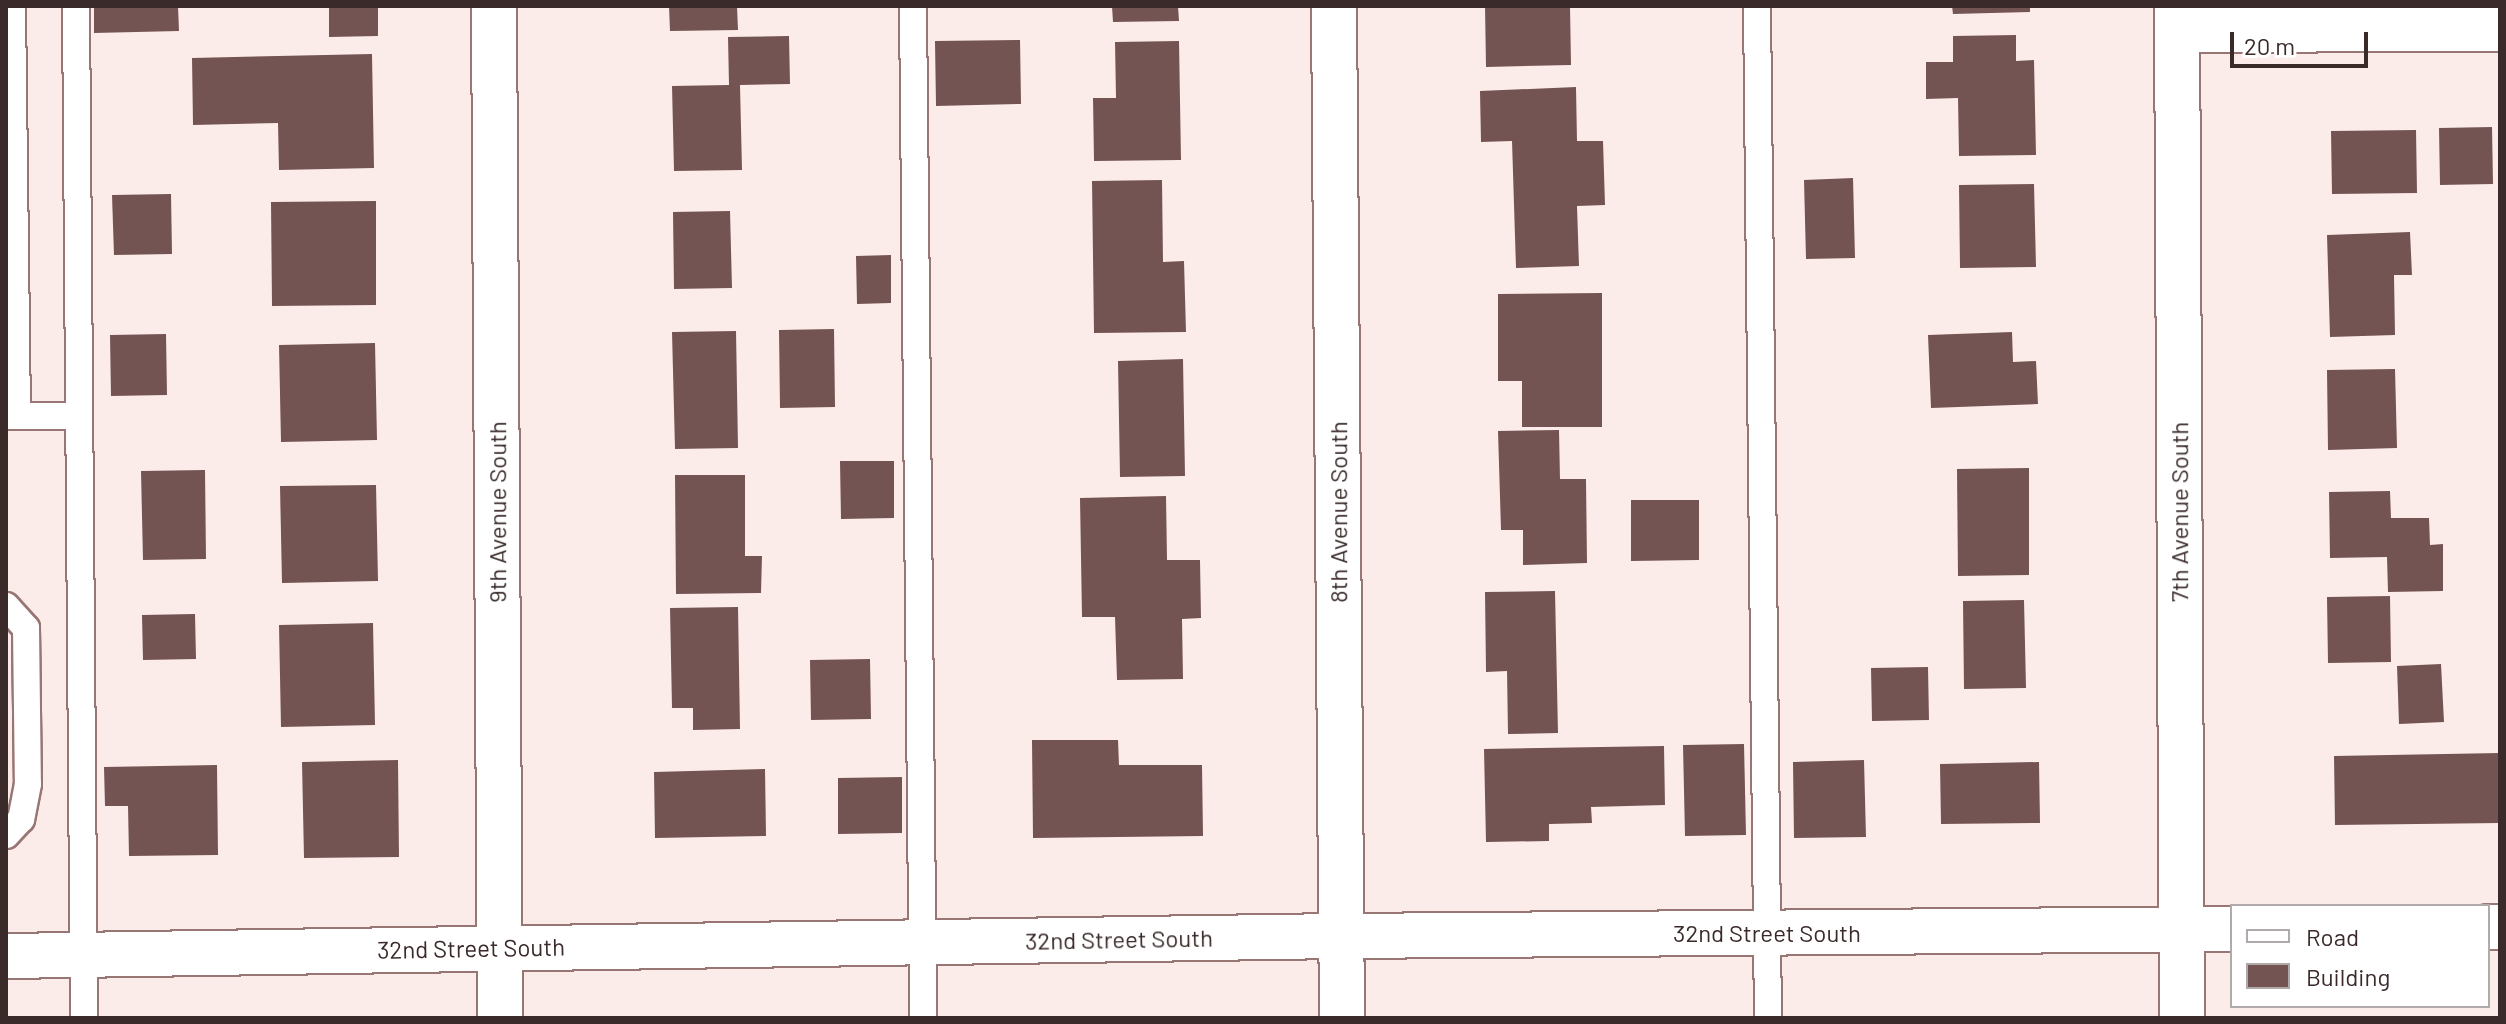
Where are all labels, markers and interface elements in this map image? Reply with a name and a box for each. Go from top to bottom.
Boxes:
scale bar [2234,16,2372,66]
text: 20 m [2244,31,2295,60]
street label: 9th Avenue South [483,421,511,603]
street label: 8th Avenue South [1324,421,1352,603]
street label: 7th Avenue South [2165,422,2193,602]
legend [2230,904,2490,1008]
street label: 32nd Street South [1673,919,1861,947]
text: Road [2306,922,2359,951]
street label: 32nd Street South [1025,923,1213,955]
street label: 32nd Street South [377,932,565,964]
text: Building [2306,962,2390,991]

